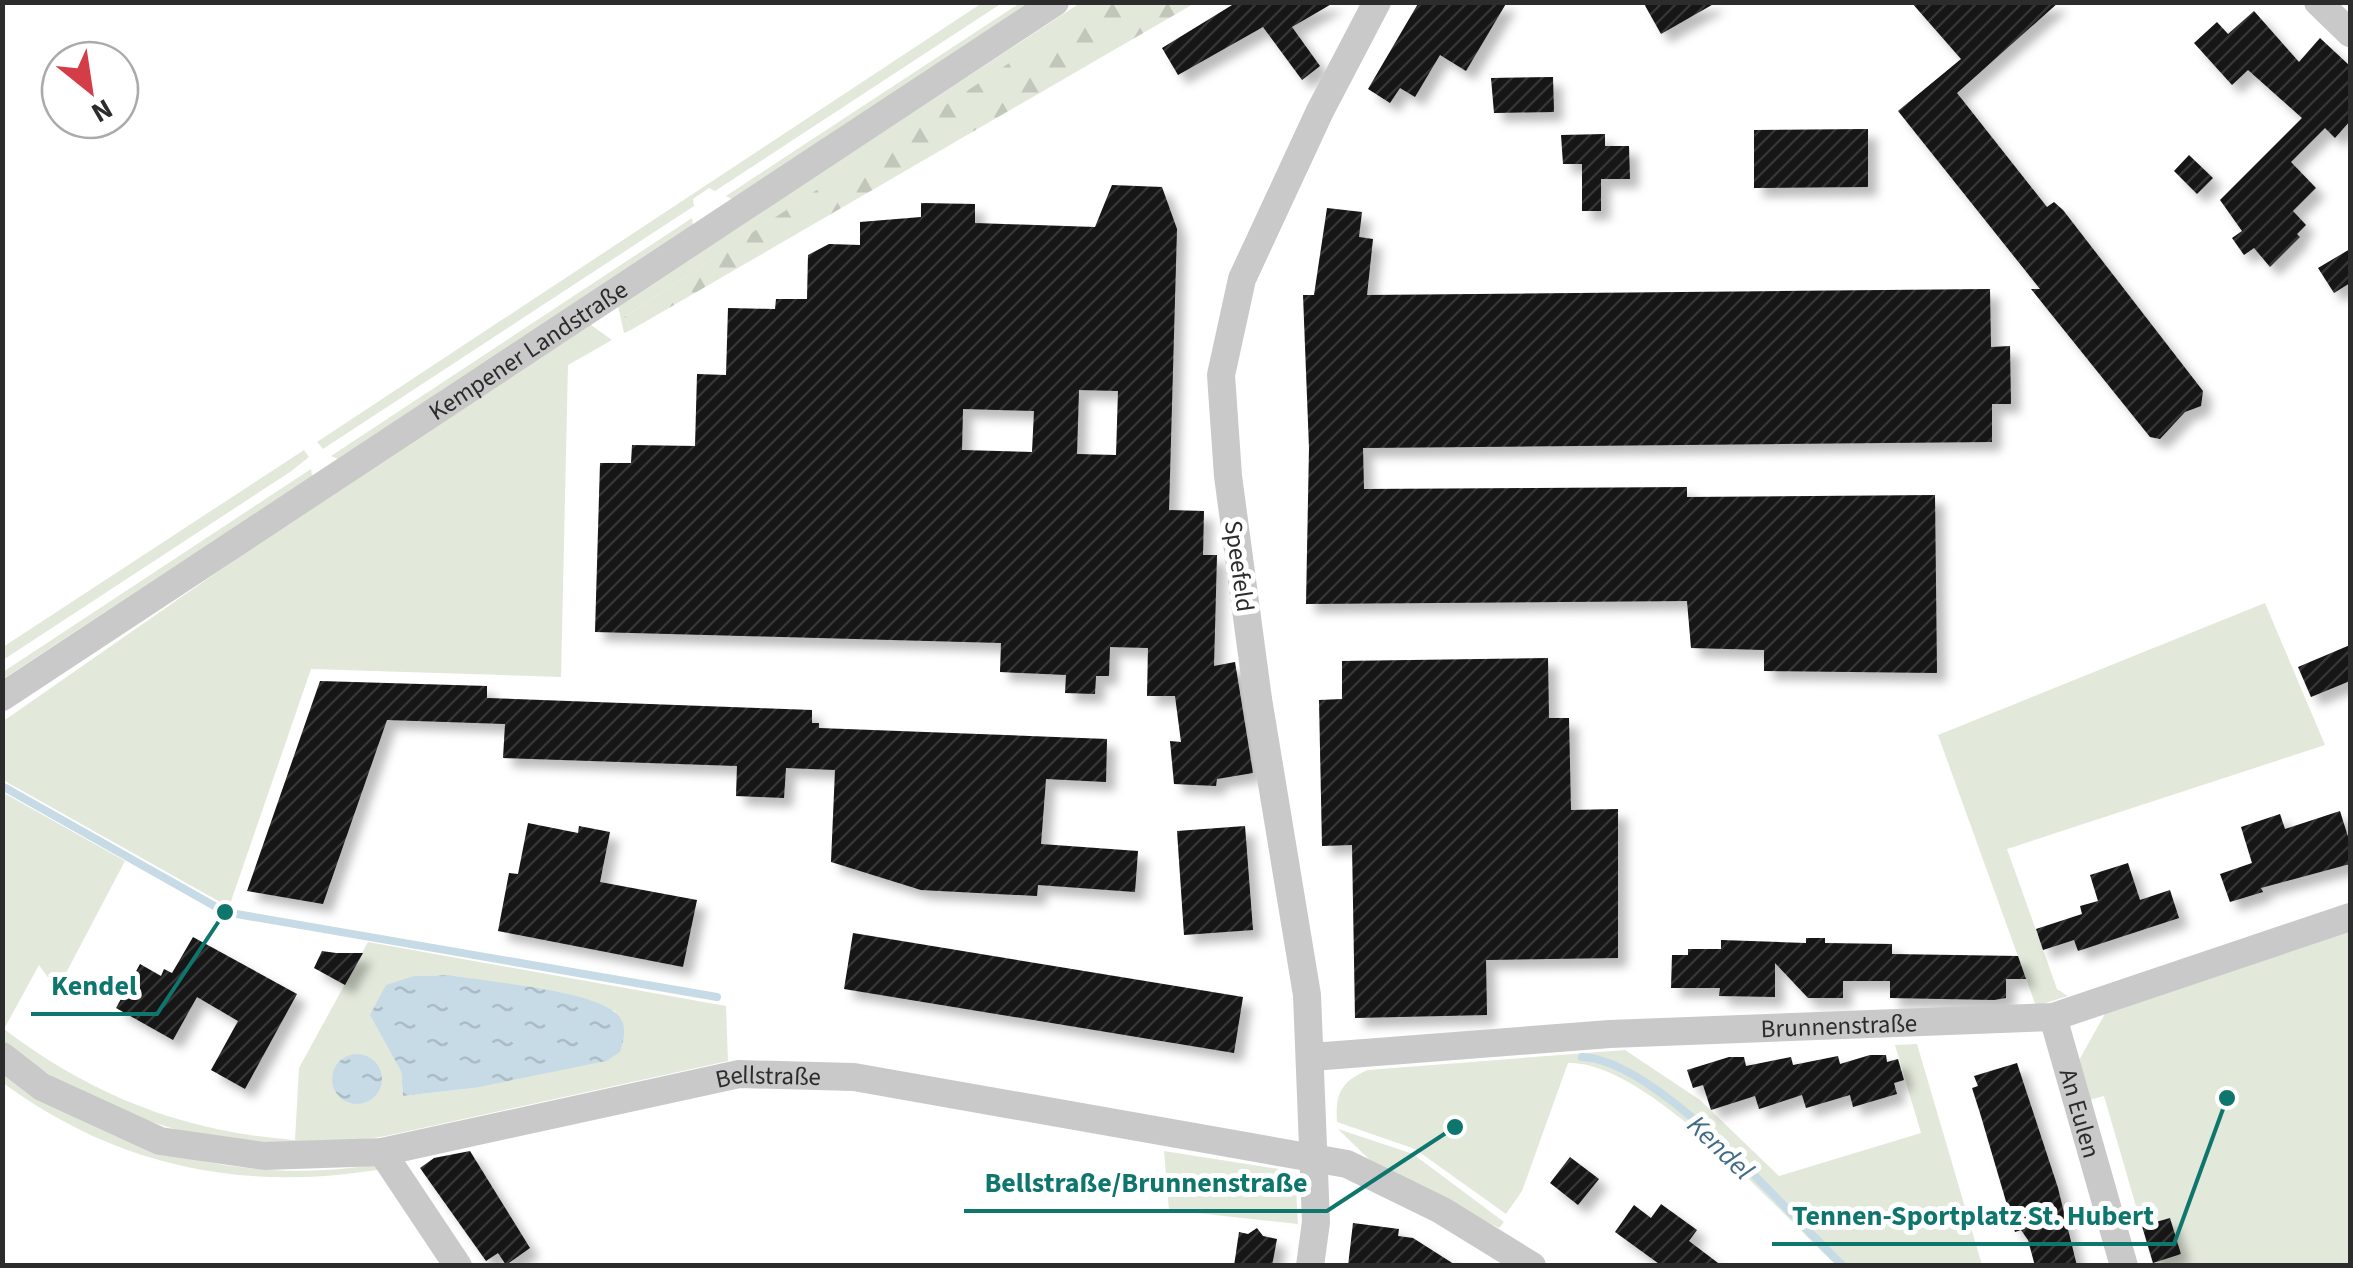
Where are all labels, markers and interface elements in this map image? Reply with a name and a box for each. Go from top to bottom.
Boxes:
north arrow [40,40,140,140]
text: N [84,89,120,133]
street label: Kempener Landstraße [422,272,635,430]
street label: Speefeld [1215,518,1263,614]
callout: Kendel [31,956,157,1014]
text: Kendel [51,966,137,1006]
street label: Brunnenstraße [1760,1005,1918,1047]
street label: Bellstraße [712,1057,821,1098]
street label: An Eulen [2050,1064,2109,1162]
water label: Kendel [1678,1106,1763,1190]
callout: Bellstraße/Brunnenstraße [964,1153,1327,1211]
text: Bellstraße/Brunnenstraße [984,1163,1308,1203]
callout: Tennen-Sportplatz St. Hubert [1772,1186,2174,1244]
text: Tennen-Sportplatz St. Hubert [1792,1196,2154,1236]

